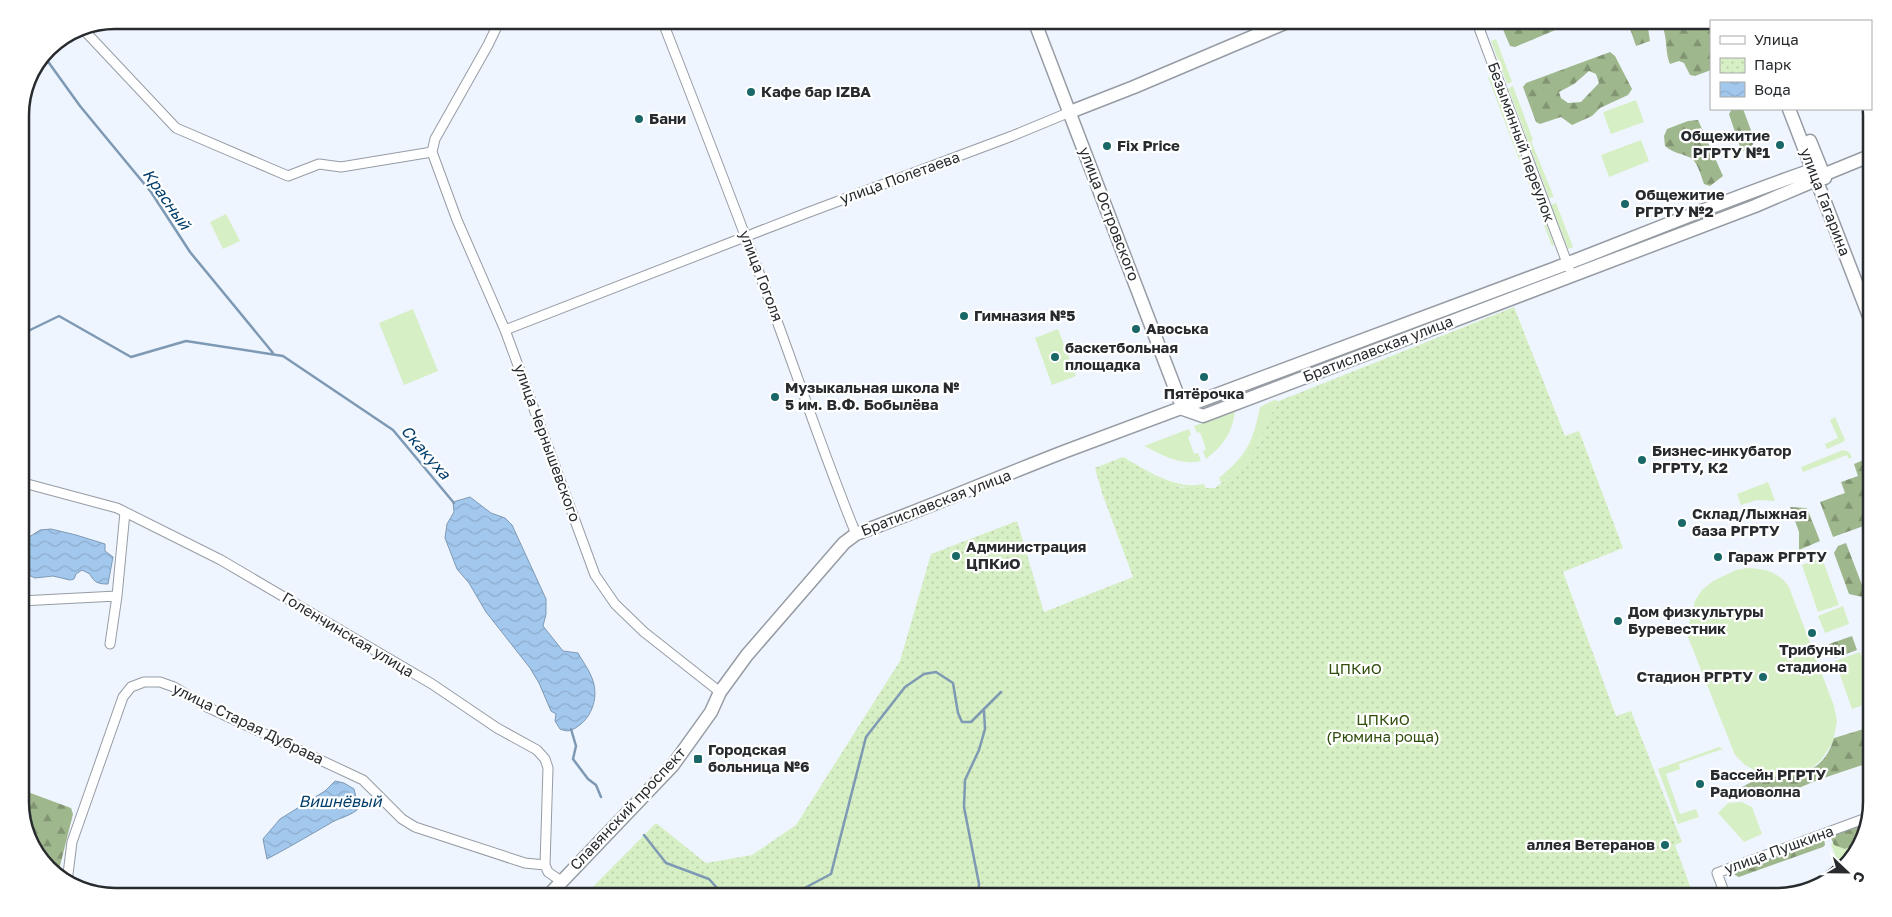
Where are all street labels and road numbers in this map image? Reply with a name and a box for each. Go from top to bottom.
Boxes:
street label: Безымянный переулок [1485,59,1559,224]
street label: улица Островского [1076,144,1144,283]
street label: улица Гагарина [1797,145,1855,258]
street label: улица Полетаева [837,147,962,207]
street label: улица Гоголя [736,227,788,324]
street label: Братиславская улица [1300,311,1455,385]
street label: улица Чернышевского [511,361,585,524]
street label: Братиславская улица [858,465,1013,539]
street label: Голенчинская улица [279,588,418,681]
street label: улица Старая Дубрава [170,679,327,768]
street label: Славянский проспект [566,743,689,873]
street label: улица Пушкина [1722,821,1836,877]

